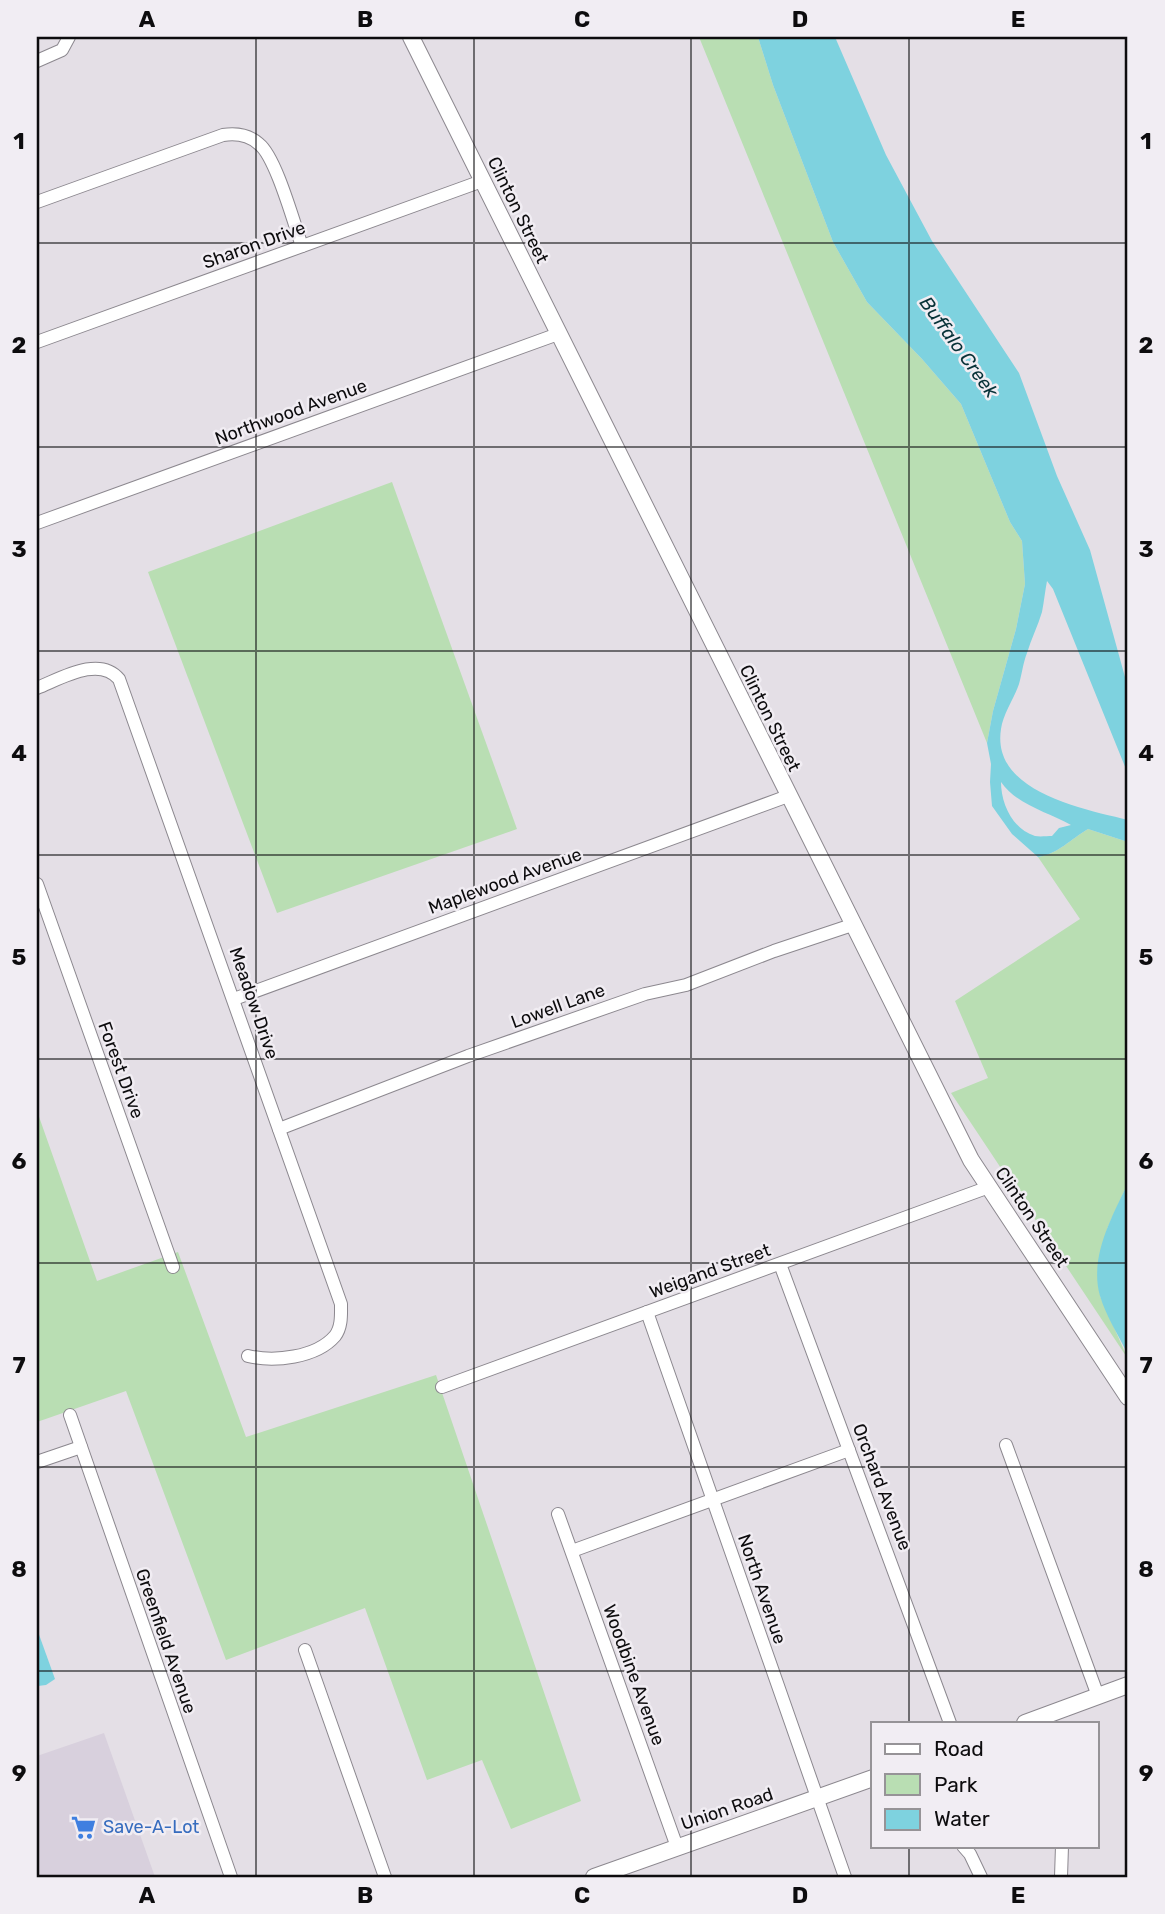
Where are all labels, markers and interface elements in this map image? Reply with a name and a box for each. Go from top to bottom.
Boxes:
text: A [139,5,156,33]
text: B [357,5,373,33]
text: C [574,5,590,33]
text: D [792,5,808,33]
text: E [1011,5,1025,33]
text: 1 [13,127,25,155]
text: 1 [1140,127,1152,155]
street label: Clinton Street [483,153,553,267]
street label: Sharon Drive [200,216,308,274]
water label: Buffalo Creek [915,292,1004,402]
text: 2 [12,331,26,359]
text: 2 [1139,331,1153,359]
street label: Northwood Avenue [212,374,370,450]
text: 3 [11,535,27,563]
text: 3 [1138,535,1154,563]
street label: Clinton Street [735,661,805,775]
text: 4 [11,739,27,767]
text: 4 [1138,739,1154,767]
street label: Maplewood Avenue [425,843,585,919]
text: 5 [12,943,27,971]
text: 5 [1139,943,1154,971]
street label: Meadow Drive [225,944,283,1062]
street label: Lowell Lane [508,979,608,1033]
street label: Forest Drive [93,1019,149,1121]
text: 6 [12,1147,27,1175]
text: 6 [1139,1147,1154,1175]
street label: Clinton Street [990,1163,1074,1271]
street label: Weigand Street [646,1239,774,1303]
text: 7 [12,1351,26,1379]
text: 7 [1139,1351,1153,1379]
street label: Orchard Avenue [848,1420,916,1554]
street label: North Avenue [733,1531,791,1647]
text: 8 [11,1555,27,1583]
text: 8 [1138,1555,1154,1583]
street label: Greenfield Avenue [131,1566,201,1716]
street label: Woodbine Avenue [598,1601,670,1749]
legend [871,1722,1098,1848]
text: Road [934,1736,984,1761]
text: 9 [12,1759,26,1787]
text: 9 [1139,1759,1153,1787]
text: Park [934,1772,978,1797]
street label: Union Road [678,1783,776,1835]
text: Water [934,1806,990,1831]
supermarket icon: Save-A-Lot [69,1813,97,1841]
place label: Save-A-Lot [103,1816,199,1838]
text: A [139,1881,156,1909]
text: B [357,1881,373,1909]
text: C [574,1881,590,1909]
text: D [792,1881,808,1909]
text: E [1011,1881,1025,1909]

